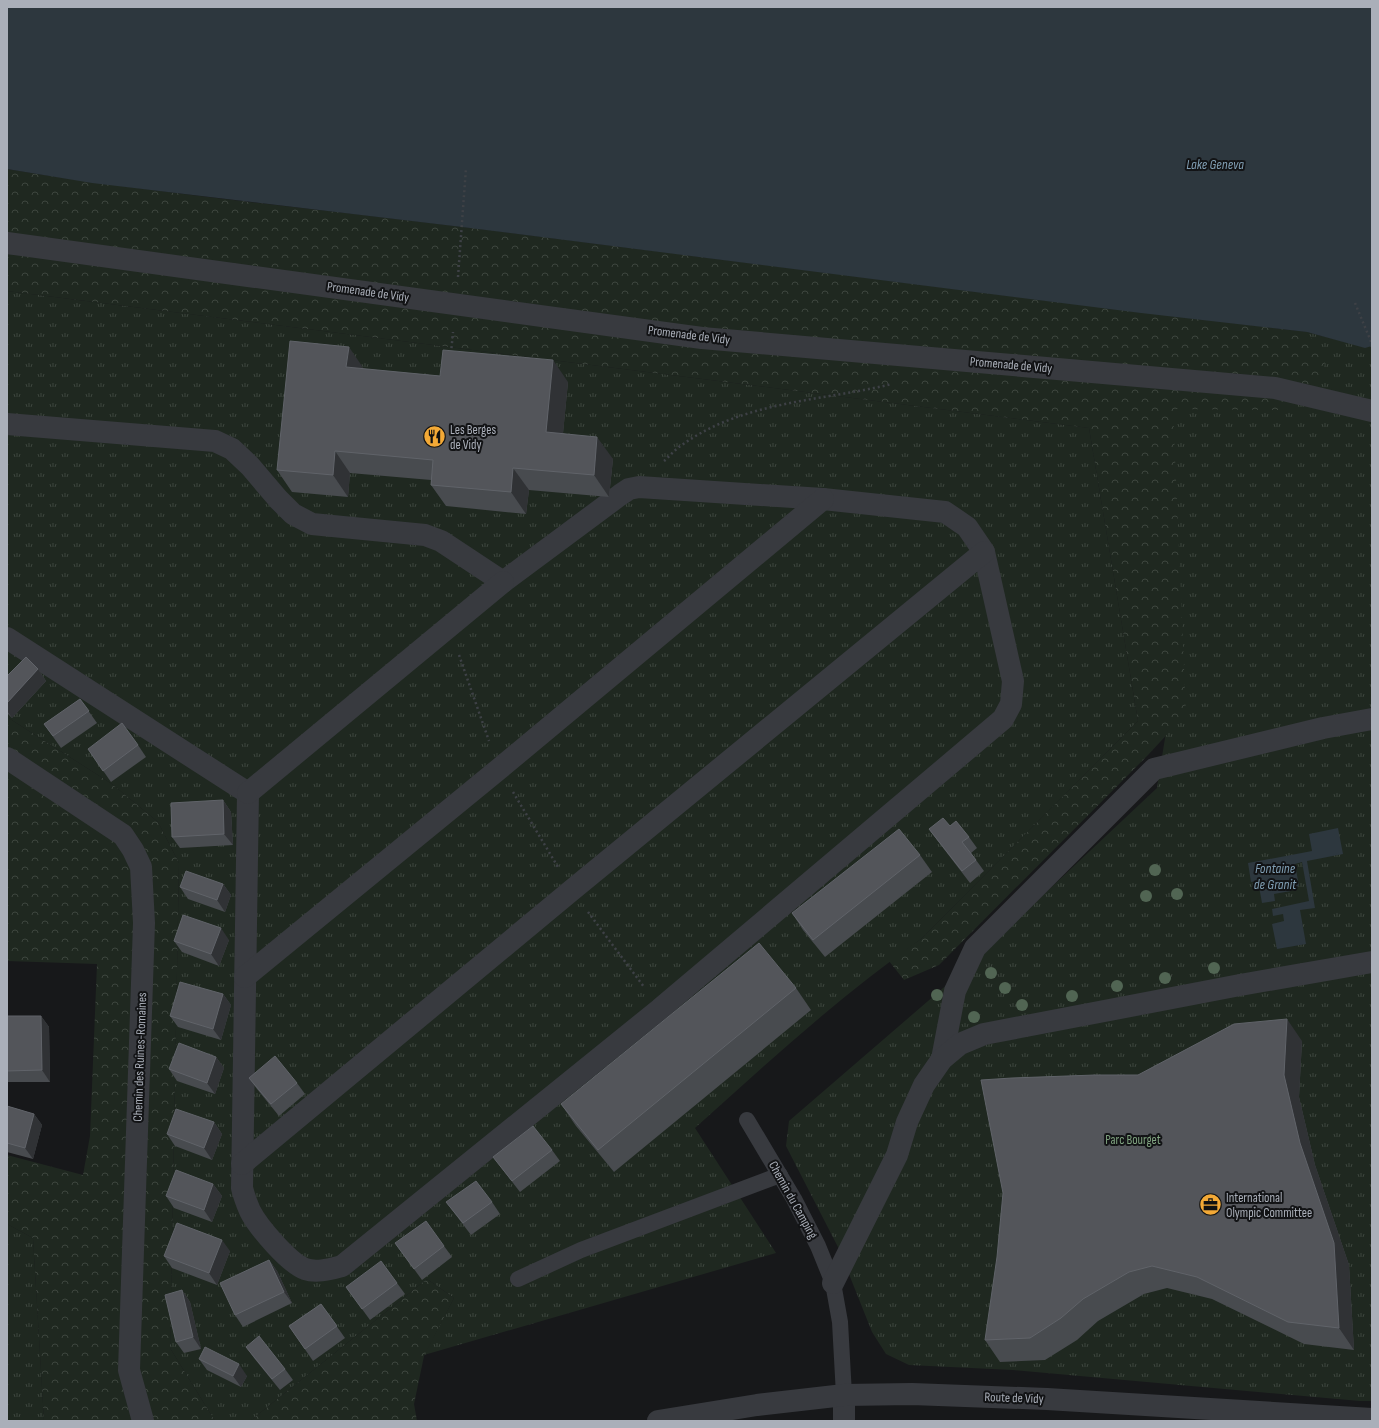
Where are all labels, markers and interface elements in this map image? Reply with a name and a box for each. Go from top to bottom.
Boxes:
water label: Lake Geneva [1186,156,1244,173]
street label: Promenade de Vidy [326,278,410,306]
street label: Promenade de Vidy [647,322,731,348]
street label: Promenade de Vidy [969,353,1053,377]
place label: Les Berges de Vidy [450,422,496,453]
restaurant icon: Les Berges de Vidy [421,424,447,450]
water label: Fontaine de Granit [1254,860,1297,893]
street label: Chemin des Ruines-Romaines [130,992,150,1122]
park label: Parc Bourget [1105,1132,1161,1148]
street label: Chemin du Camping [765,1158,821,1242]
place label: International Olympic Committee [1226,1190,1312,1221]
office icon: International Olympic Committee [1198,1192,1224,1218]
street label: Route de Vidy [984,1389,1044,1407]

